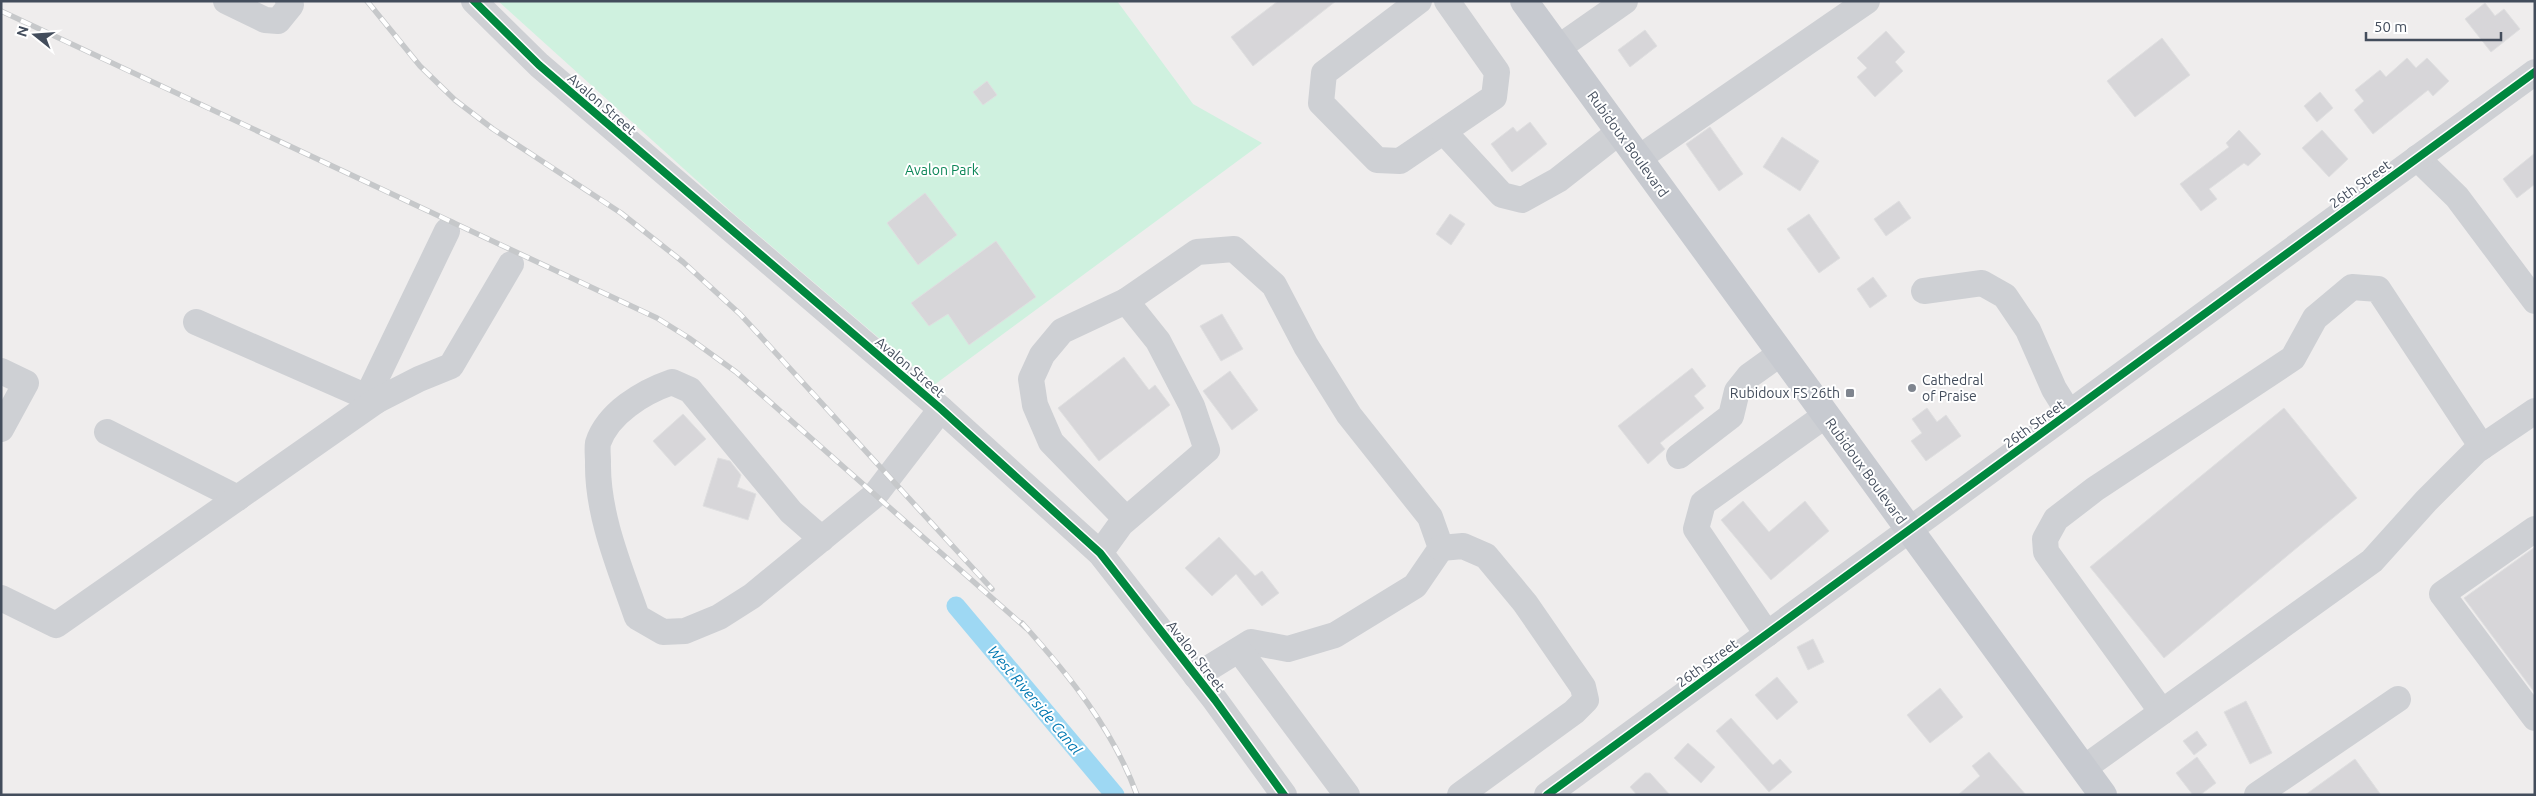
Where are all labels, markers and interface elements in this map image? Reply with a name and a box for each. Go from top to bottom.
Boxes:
north arrow [10,10,60,60]
scale bar [2366,10,2501,42]
text: 50 m [2374,18,2407,35]
text: N [13,24,32,39]
street label: Avalon Street [565,70,640,138]
street label: Rubidoux Boulevard [1584,88,1672,200]
street label: 26th Street [2326,156,2394,212]
park label: Avalon Park [905,162,979,178]
street label: Avalon Street [872,334,948,401]
place label: Cathedral of Praise [1922,372,1984,404]
marker: Cathedral of Praise [1906,382,1918,394]
place label: Rubidoux FS 26th [1730,385,1840,401]
marker: Rubidoux FS 26th [1844,387,1856,399]
street label: 26th Street [2000,396,2068,452]
street label: Rubidoux Boulevard [1822,415,1910,527]
street label: Avalon Street [1164,618,1229,695]
street label: 26th Street [1673,635,1741,691]
water label: West Riverside Canal [984,642,1086,758]

